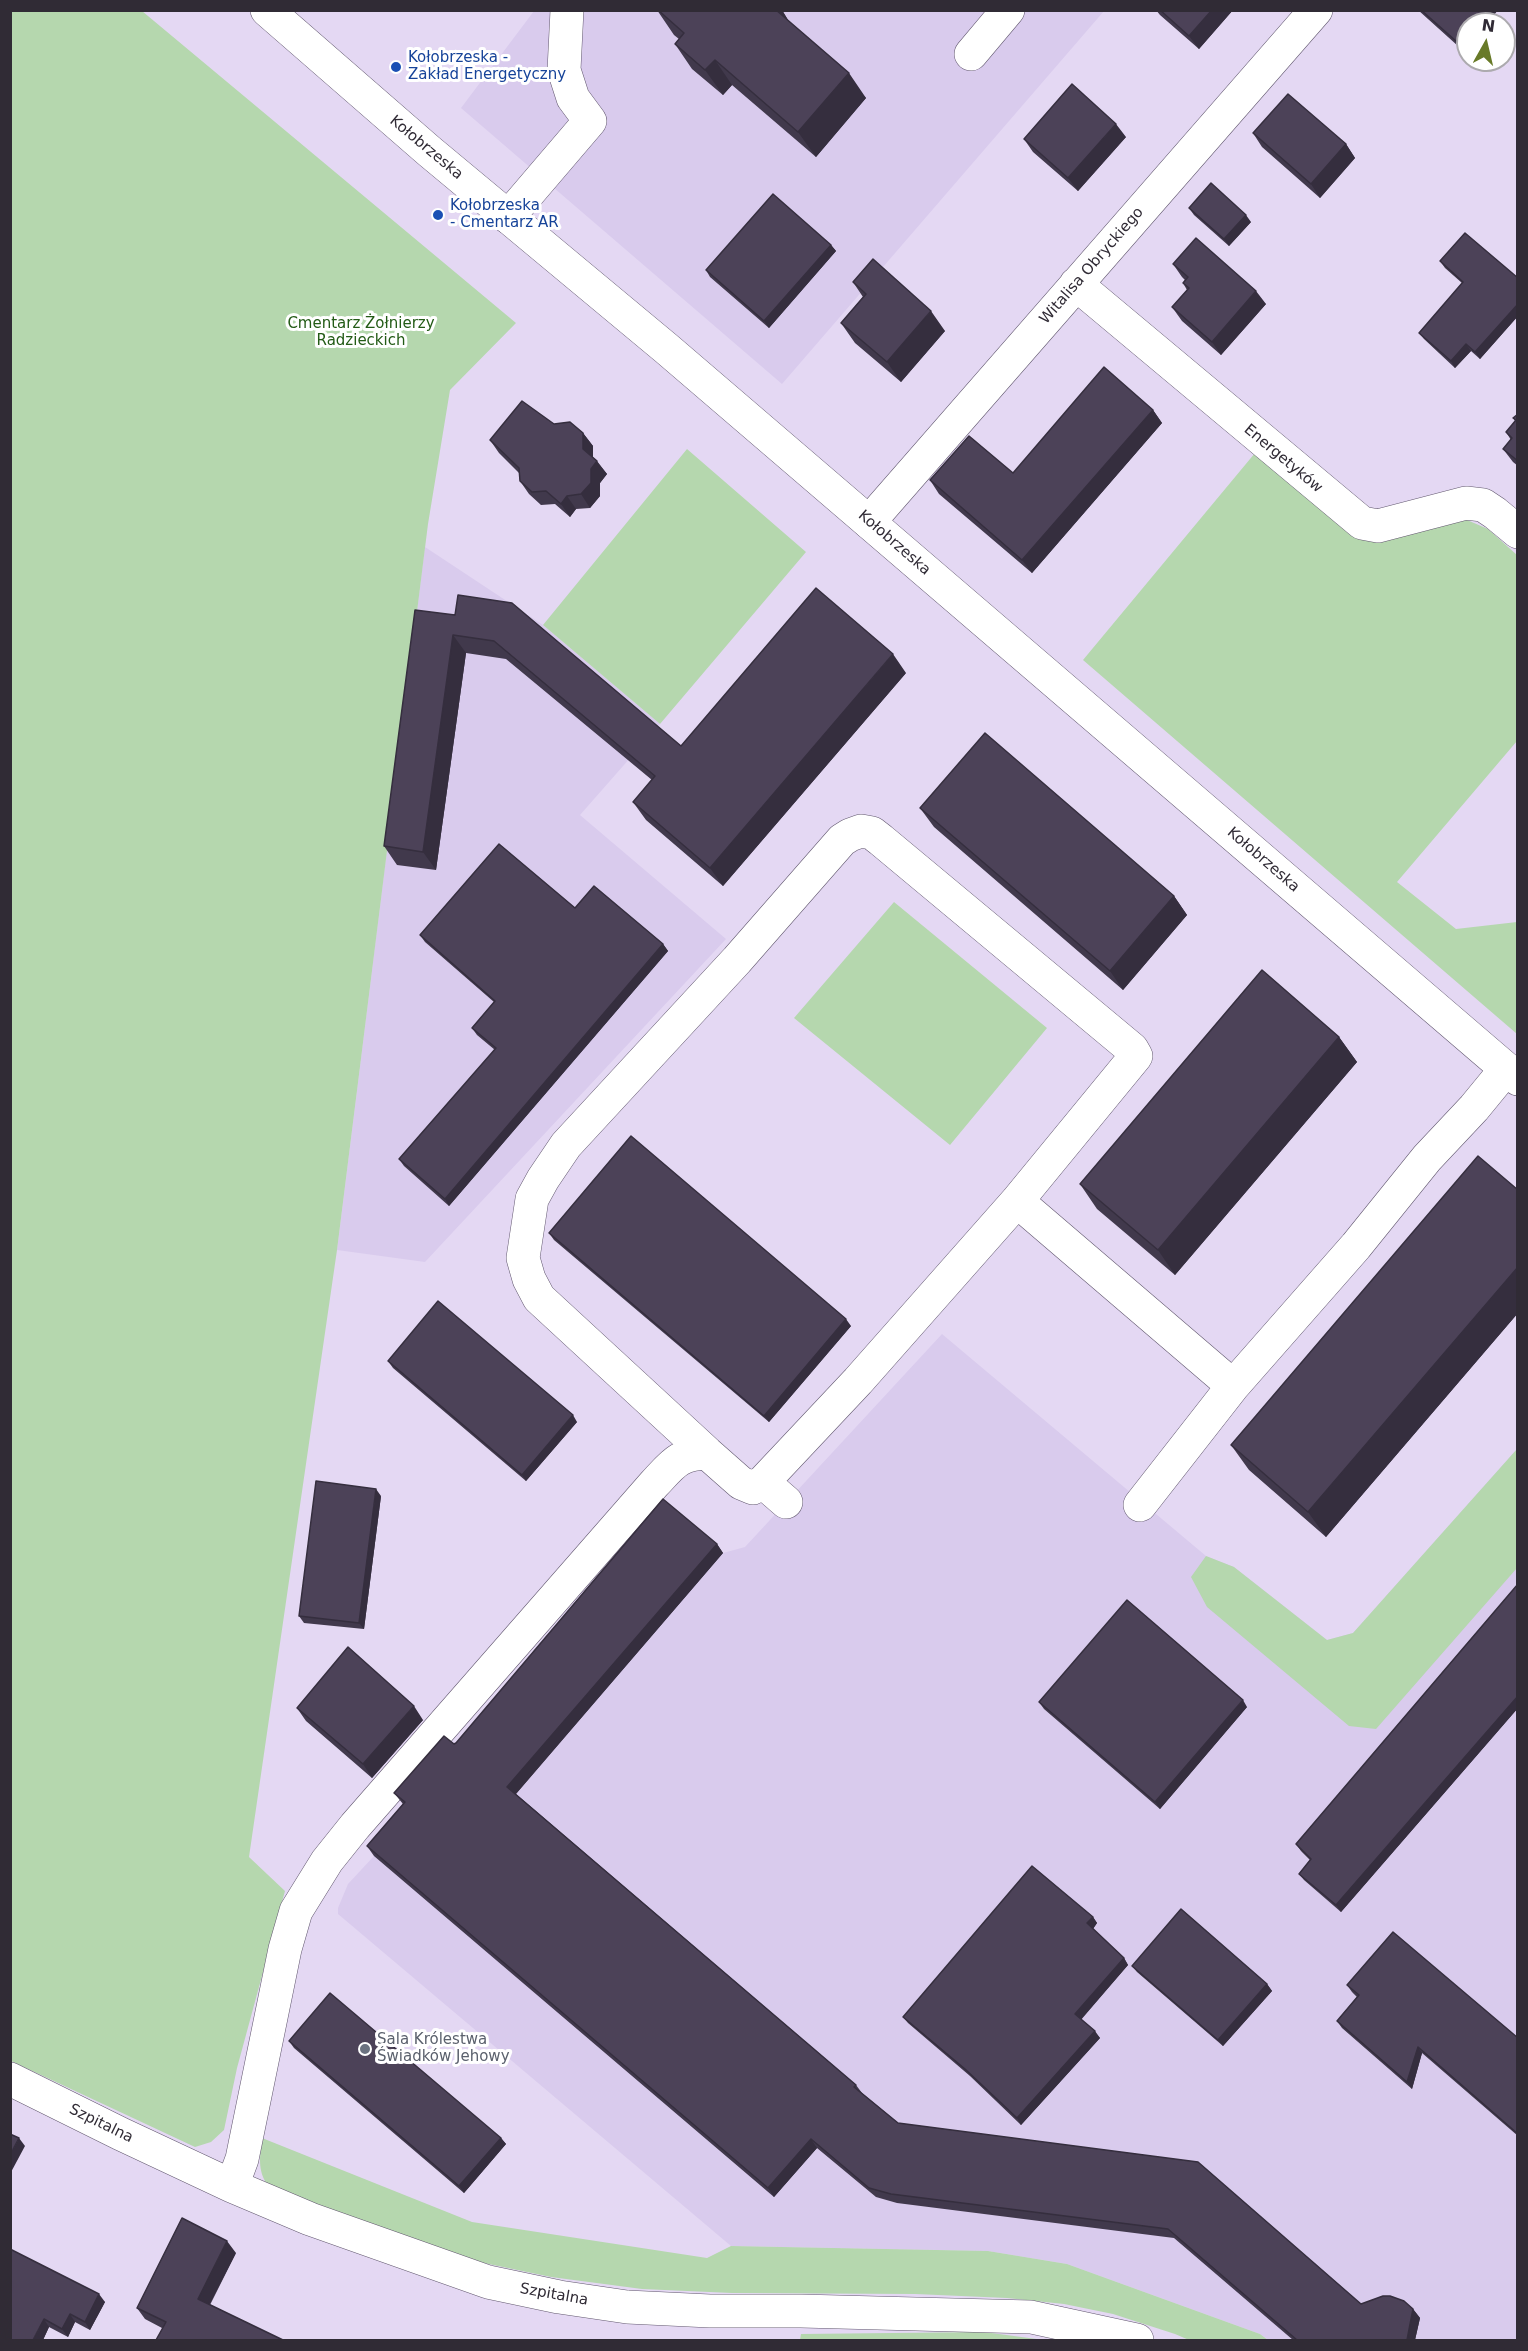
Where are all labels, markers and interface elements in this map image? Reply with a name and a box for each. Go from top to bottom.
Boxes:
north arrow [1456,12,1516,72]
text: N [1480,15,1496,36]
place label: Kołobrzeska - Zakład Energetyczny [408,49,566,84]
marker: Kołobrzeska - Zakład Energetyczny [389,60,403,74]
street label: Kołobrzeska [386,112,466,184]
place label: Kołobrzeska - Cmentarz AR [450,197,559,232]
street label: Witalisa Obryckiego [1036,204,1148,328]
marker: Kołobrzeska - Cmentarz AR [431,208,445,222]
park label: Cmentarz Żołnierzy Radzieckich [287,315,435,350]
street label: Energetyków [1240,421,1326,497]
street label: Kołobrzeska [854,507,934,579]
street label: Kołobrzeska [1223,824,1303,896]
place label: Sala Królestwa Świadków Jehowy [377,2031,510,2066]
marker: Sala Królestwa Świadków Jehowy [358,2042,372,2056]
street label: Szpitalna [66,2101,136,2147]
street label: Szpitalna [518,2280,590,2310]

